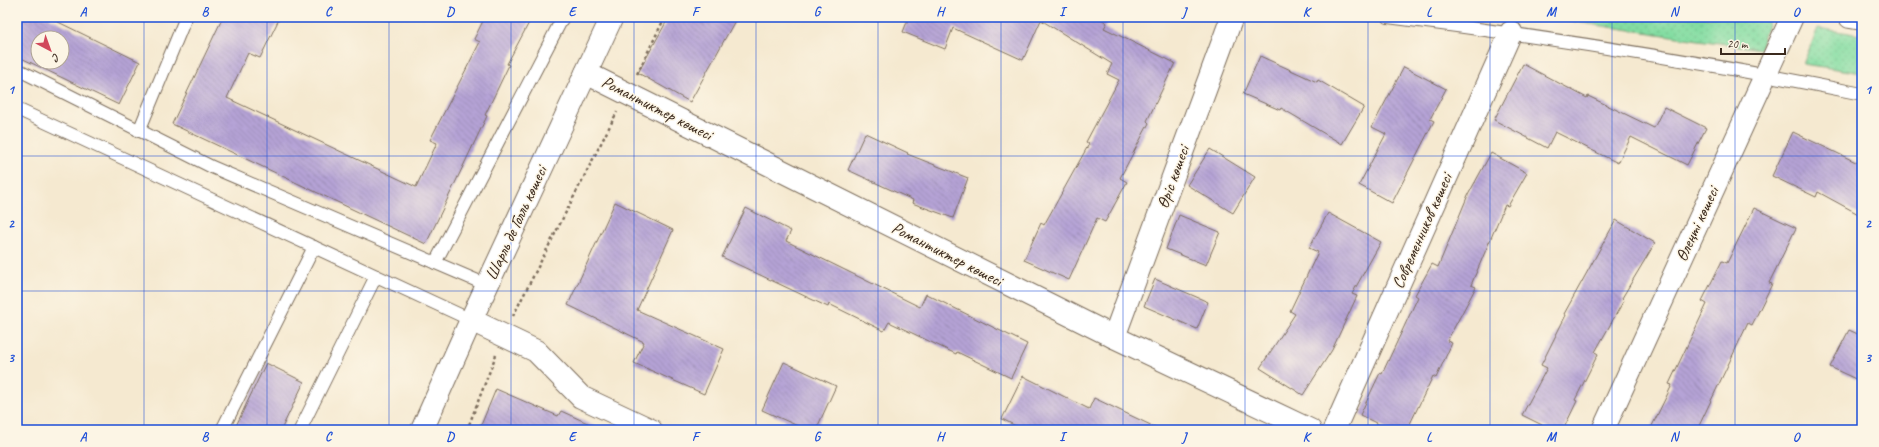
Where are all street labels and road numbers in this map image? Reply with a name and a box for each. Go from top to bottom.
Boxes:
street label: Романтиктер көшесі [598,71,717,146]
street label: Өріс көшесі [1152,141,1195,211]
street label: Шарль де Голль көшесі [480,161,552,283]
street label: Современников көшесі [1387,169,1458,292]
street label: Өлеңті көшесі [1671,182,1724,265]
street label: Романтиктер көшесі [888,217,1007,292]

